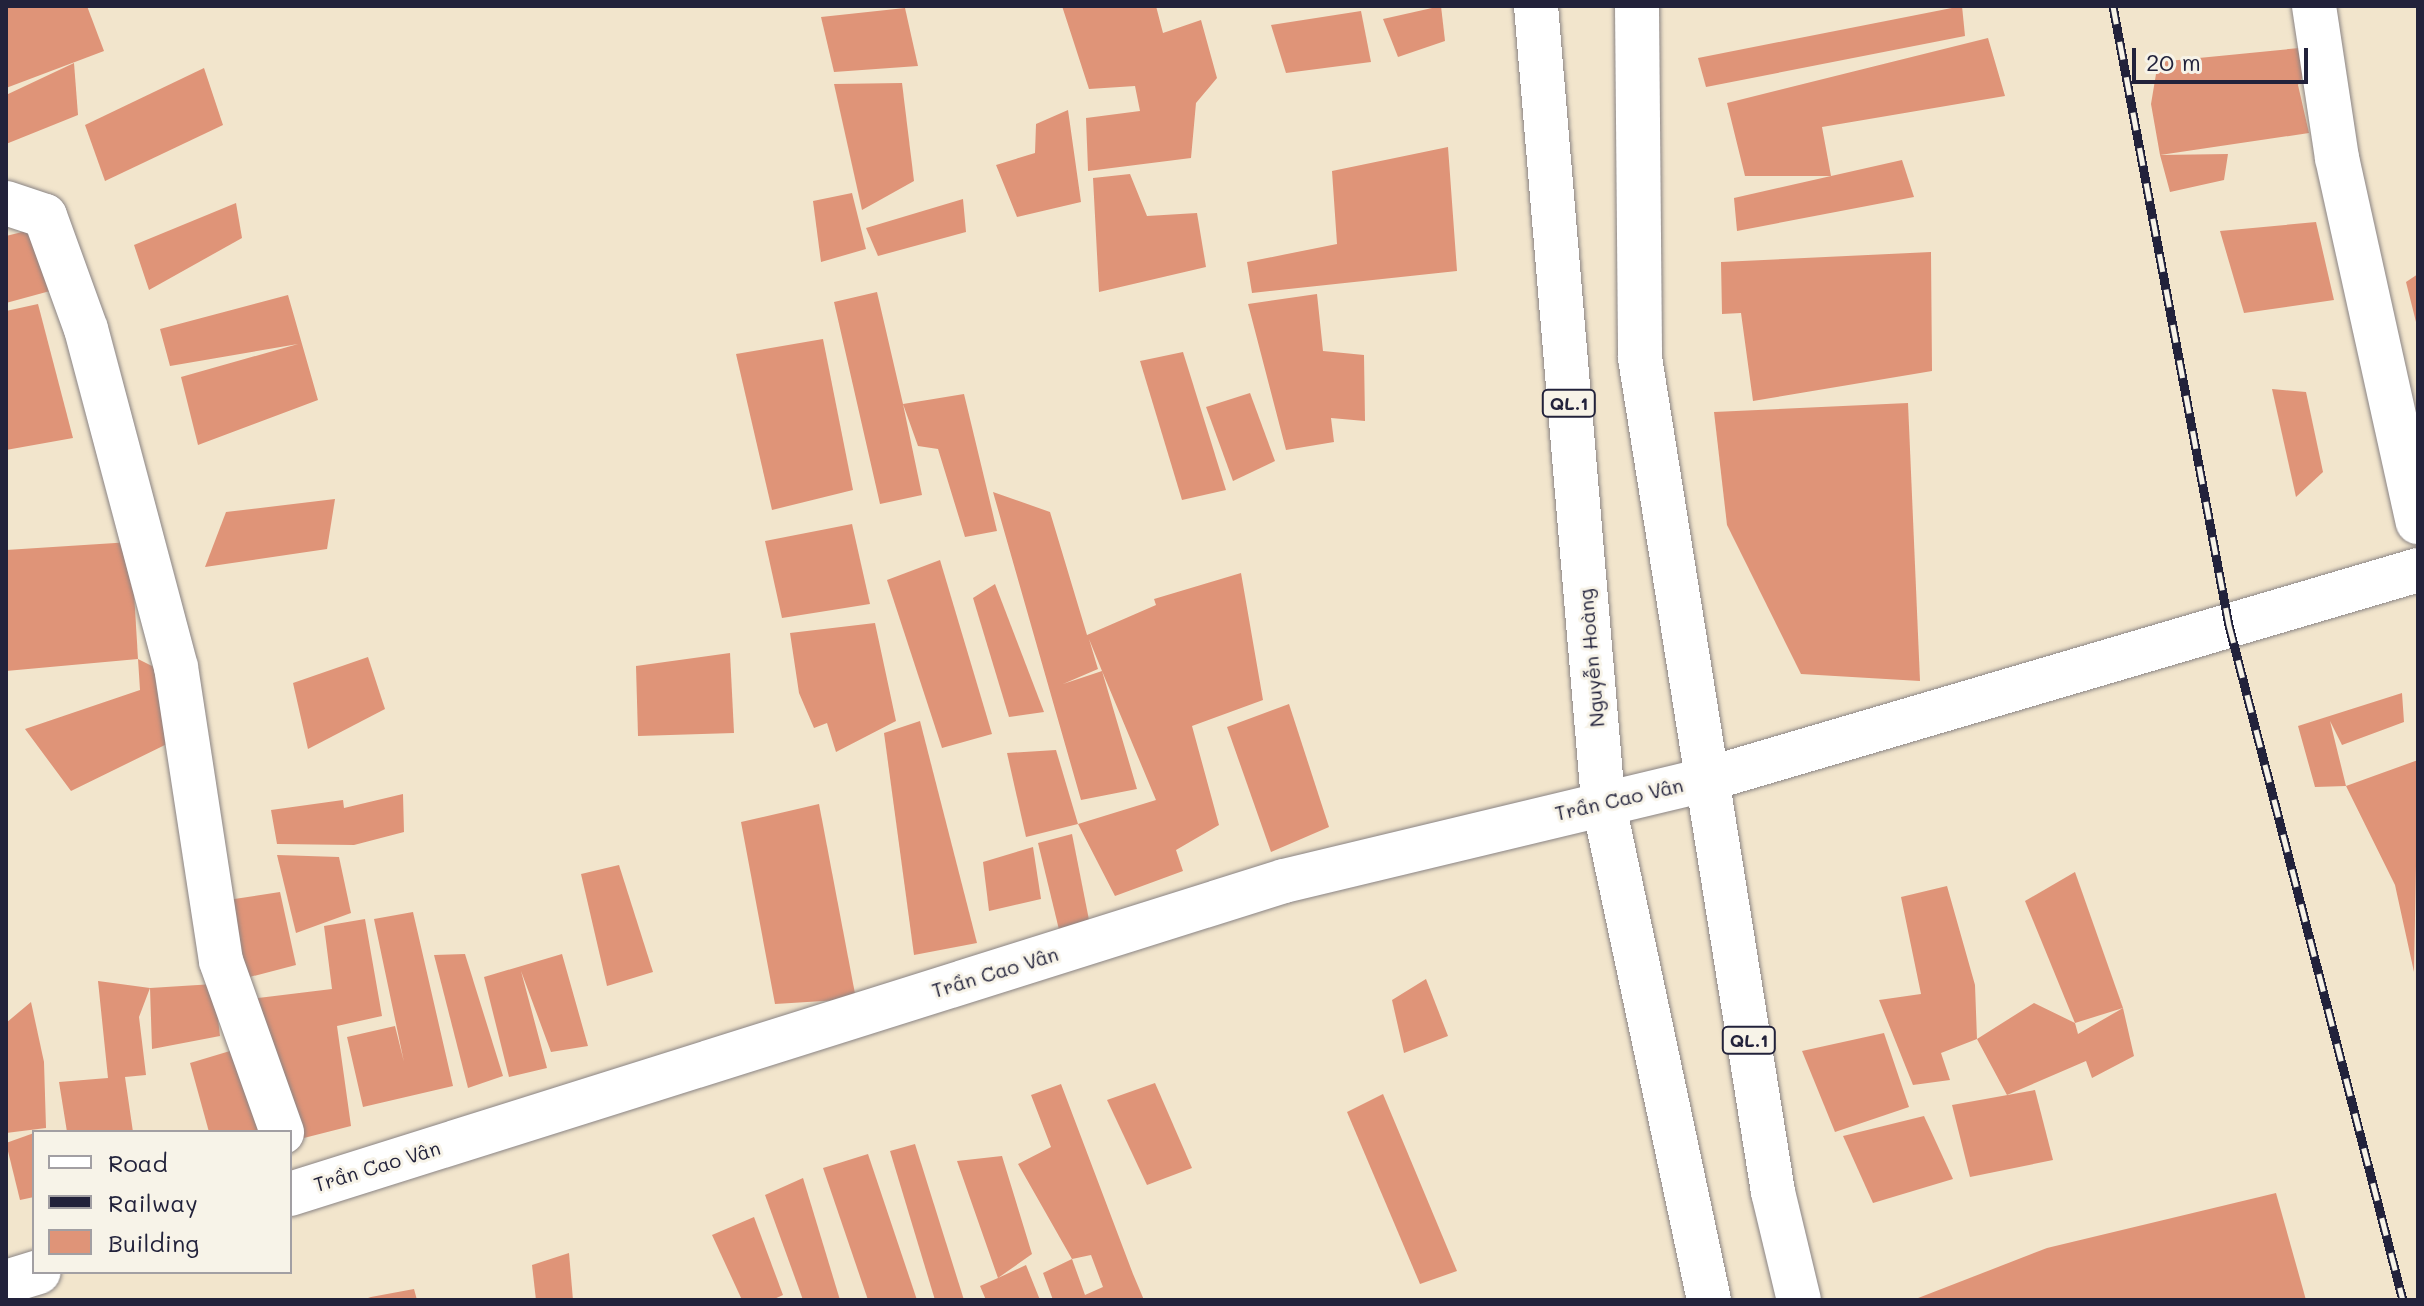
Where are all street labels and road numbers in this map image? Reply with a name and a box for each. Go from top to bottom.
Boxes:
road number: QL.1 [1541,389,1597,417]
street label: Nguyễn Hoàng [1573,588,1609,728]
street label: Trần Cao Vân [1553,773,1685,825]
street label: Trần Cao Vân [929,941,1061,1003]
road number: QL.1 [1721,1026,1777,1054]
street label: Trần Cao Vân [311,1135,443,1197]

